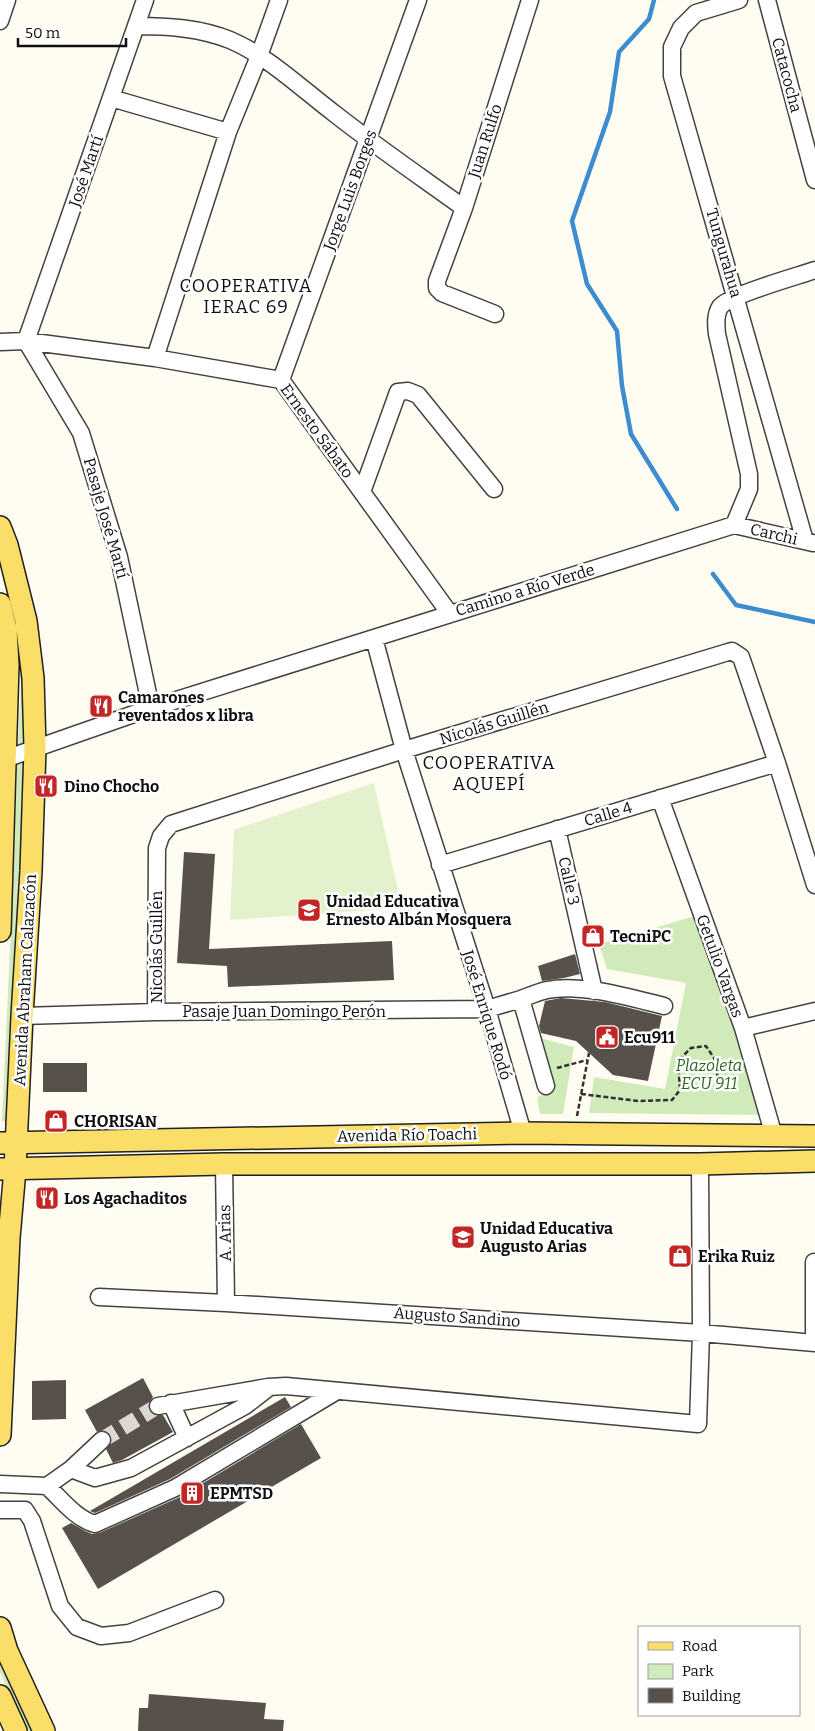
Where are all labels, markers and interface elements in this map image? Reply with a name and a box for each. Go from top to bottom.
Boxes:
scale bar [18,15,125,47]
text: 50 m [25,24,61,42]
street label: Catacocha [768,35,806,115]
street label: Juan Rulfo [464,102,506,181]
street label: Jorge Luis Borges [319,127,381,254]
street label: José Martí [65,133,107,210]
street label: Tungurahua [702,206,746,300]
district label: COOPERATIVA IERAC 69 [180,275,312,318]
street label: Ernesto Sábato [276,380,358,482]
street label: Pasaje José Martí [80,455,132,581]
street label: Carchi [748,519,800,549]
street label: Camino a Río Verde [453,560,597,620]
place label: Camarones reventados x libra [118,688,254,725]
restaurant icon: Camarones reventados x libra [88,693,114,719]
street label: Nicolás Guillén [437,697,551,749]
district label: COOPERATIVA AQUEPÍ [423,752,555,795]
restaurant icon: Dino Chocho [33,773,59,799]
place label: Dino Chocho [64,777,159,796]
street label: Calle 4 [582,798,635,830]
street label: Calle 3 [554,855,584,907]
street label: Avenida Abraham Calazacón [10,874,40,1086]
street label: Nicolás Guillén [147,891,166,1003]
place label: Unidad Educativa Ernesto Albán Mosquera [326,892,511,929]
school or university icon: Unidad Educativa Ernesto Albán Mosquera [296,897,322,923]
street label: Getulio Vargas [693,912,747,1020]
shop icon: TecniPC [580,923,606,949]
place label: TecniPC [610,927,671,946]
street label: José Enrique Rodó [458,947,516,1082]
street label: Pasaje Juan Domingo Perón [182,1002,386,1021]
public building icon: Ecu911 [594,1024,620,1050]
place label: Ecu911 [624,1028,675,1047]
park label: Plazoleta ECU 911 [676,1056,742,1093]
shop icon: CHORISAN [43,1108,69,1134]
place label: CHORISAN [74,1112,157,1131]
street label: Avenida Río Toachi [337,1124,477,1146]
restaurant icon: Los Agachaditos [34,1185,60,1211]
place label: Los Agachaditos [64,1189,187,1208]
street label: A. Arias [215,1204,235,1262]
place label: Unidad Educativa Augusto Arias [480,1219,613,1256]
school or university icon: Unidad Educativa Augusto Arias [450,1224,476,1250]
shop icon: Erika Ruiz [667,1243,693,1269]
place label: Erika Ruiz [698,1247,775,1266]
street label: Augusto Sandino [393,1303,521,1331]
building icon: EPMTSD [179,1480,205,1506]
place label: EPMTSD [210,1484,273,1503]
legend [638,1626,800,1716]
text: Road [682,1637,717,1655]
text: Park [682,1662,714,1680]
text: Building [682,1687,741,1705]

